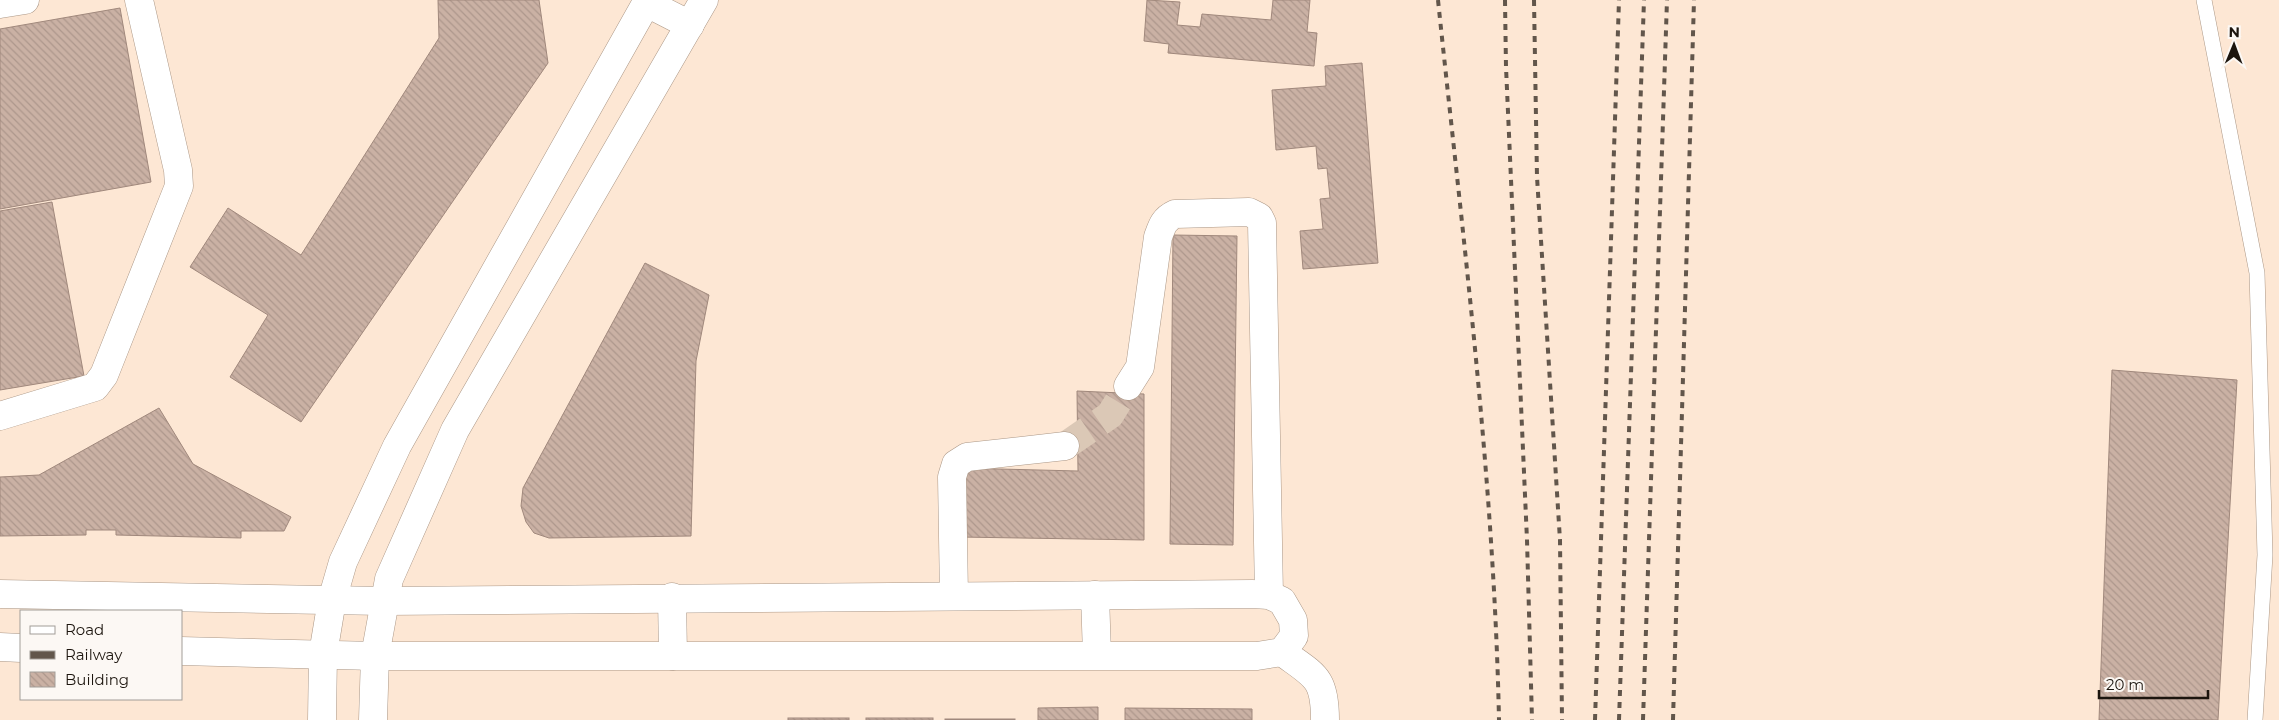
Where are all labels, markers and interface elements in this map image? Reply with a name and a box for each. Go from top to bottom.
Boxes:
north arrow [2209,20,2259,70]
text: N [2228,23,2240,41]
legend [20,610,182,700]
text: Road [65,620,104,639]
text: Railway [65,645,123,664]
scale bar [2099,668,2208,700]
text: Building [65,670,129,689]
text: 20 m [2106,675,2144,694]

